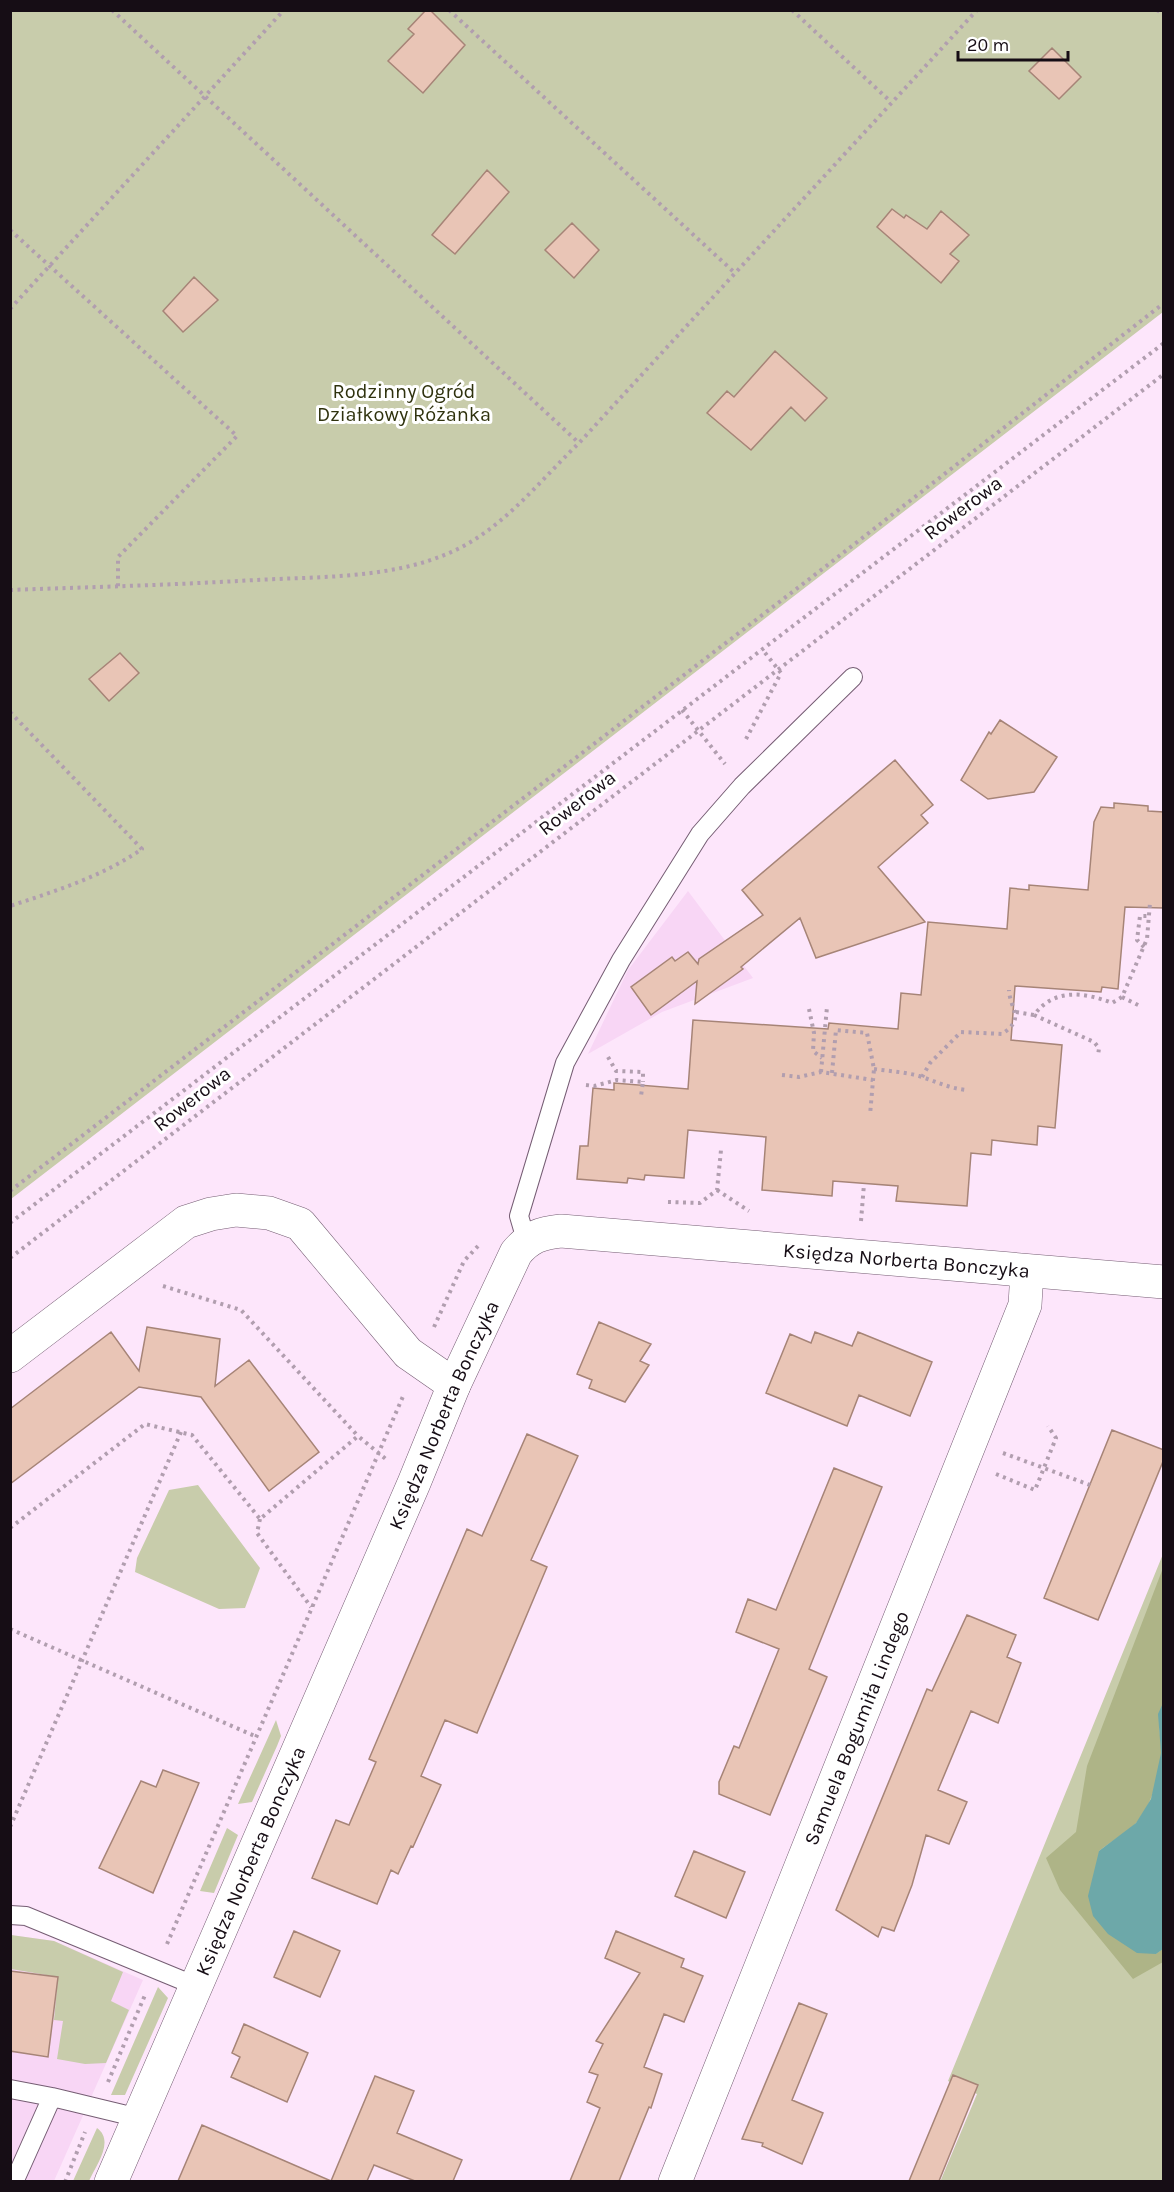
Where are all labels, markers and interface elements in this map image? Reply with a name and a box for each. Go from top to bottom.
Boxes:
scale bar [958,24,1068,62]
text: 20 m [967,34,1009,56]
park label: Rodzinny Ogród Działkowy Różanka [317,380,491,426]
street label: Rowerowa [919,471,1007,545]
street label: Rowerowa [534,766,620,840]
street label: Rowerowa [149,1062,235,1136]
street label: Księdza Norberta Bonczyka [782,1238,1031,1282]
street label: Księdza Norberta Bonczyka [384,1297,504,1533]
street label: Samuela Bogumiła Lindego [799,1607,913,1848]
street label: Księdza Norberta Bonczyka [190,1743,310,1979]

